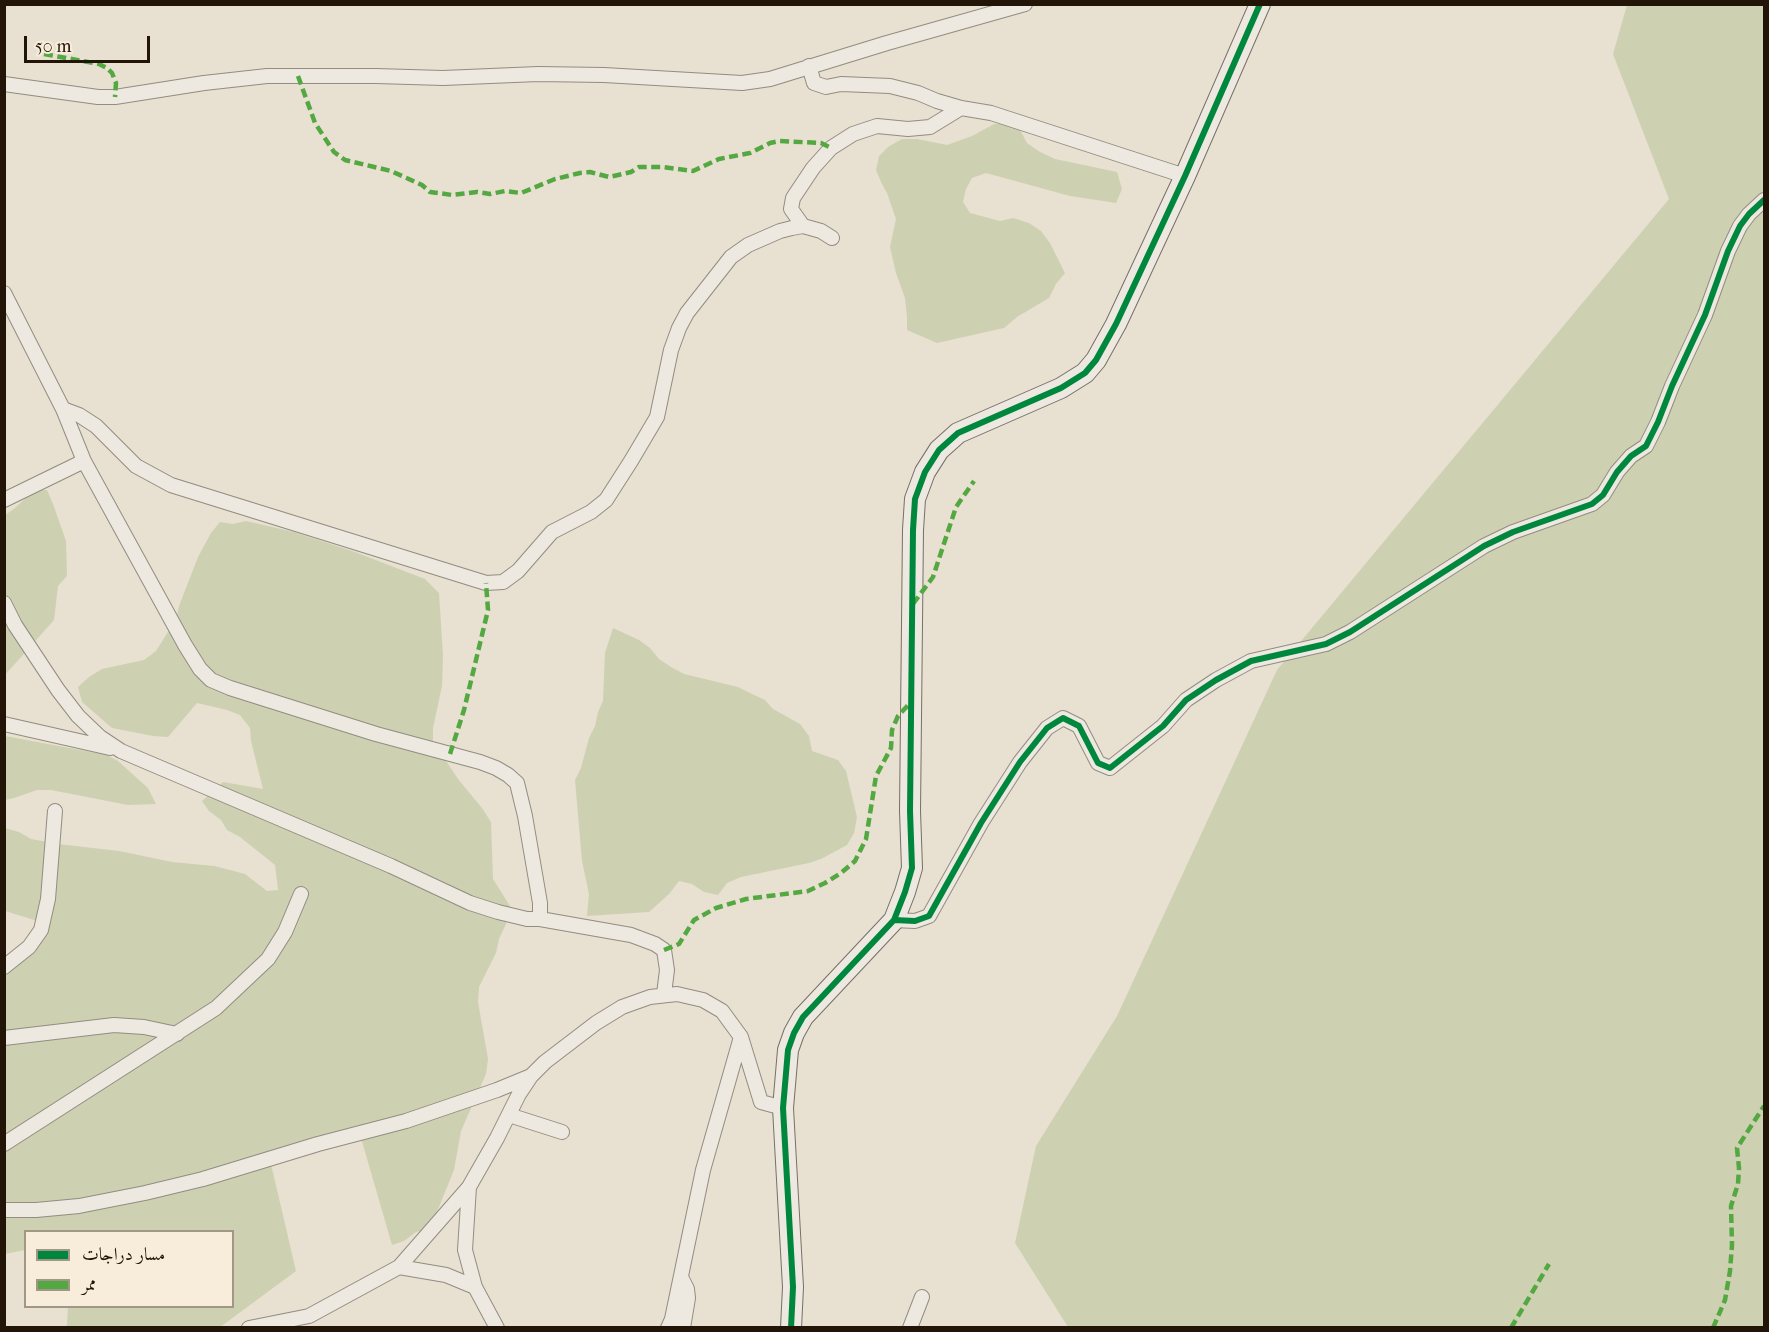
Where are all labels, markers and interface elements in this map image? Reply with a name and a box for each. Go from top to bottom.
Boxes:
scale bar [27,24,153,62]
text: 50 m [35,36,71,57]
legend [24,1230,234,1308]
text: مسار دراجات [82,1244,165,1265]
text: ممر [82,1274,96,1295]

